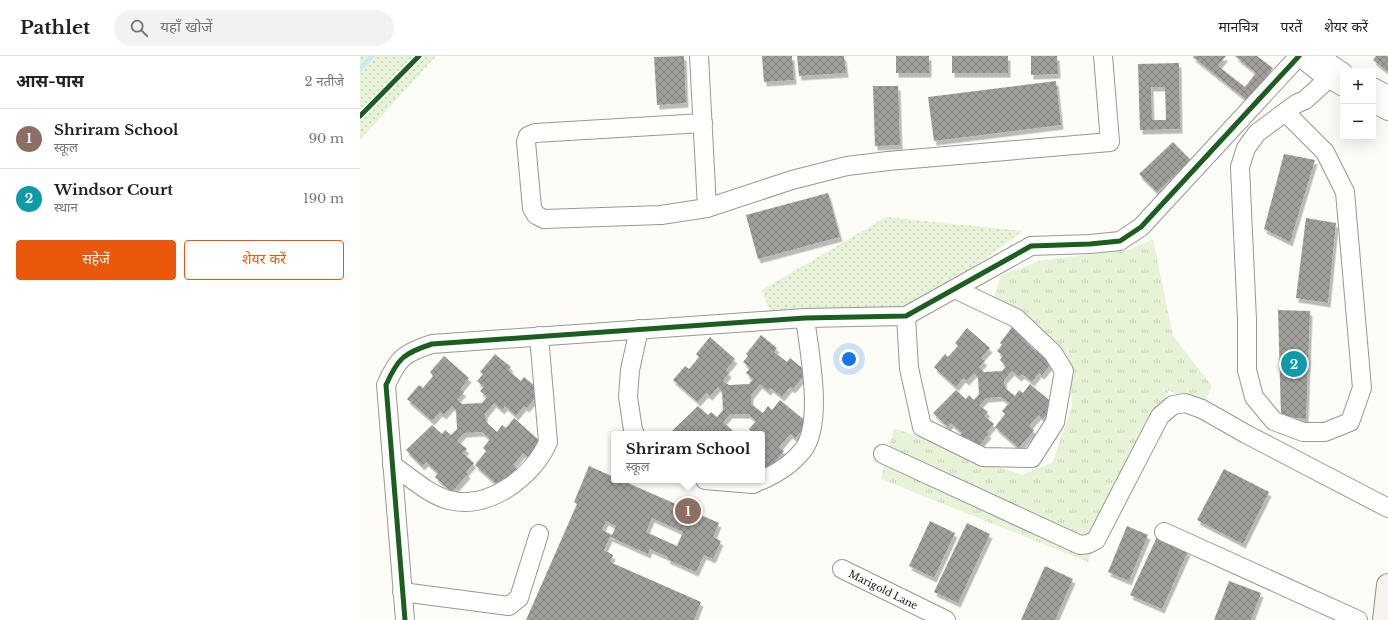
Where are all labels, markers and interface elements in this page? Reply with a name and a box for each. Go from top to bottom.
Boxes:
search box [114,10,394,46]
text: Pathlet [20,16,90,39]
icon: search [128,17,150,39]
text: यहाँ खोजें [160,17,212,36]
text: मानचित्र [1218,18,1258,36]
text: परतें [1280,18,1302,36]
text: शेयर करें [1324,18,1368,36]
map controls [1340,68,1376,140]
button: + [1340,68,1376,104]
text: आस-पास [16,71,84,92]
text: 2 नतीजे [305,73,344,90]
button: − [1340,104,1376,140]
text: Shriram School [54,120,178,139]
text: 1 [26,130,32,147]
text: 90 m [309,130,344,147]
text: स्कूल [54,139,78,156]
text: Windsor Court [54,180,173,199]
text: 2 [25,190,33,207]
text: 190 m [303,190,344,207]
text: स्थान [54,199,78,216]
button: सहेजें [16,240,176,280]
button: शेयर करें [184,240,344,280]
your location [839,349,859,369]
pin: 2 [1281,349,1307,379]
popup [611,431,765,483]
text: Shriram School [626,439,750,458]
text: स्कूल [626,458,650,475]
pin: 1 [675,496,701,526]
street label: Marigold Lane [847,567,920,612]

